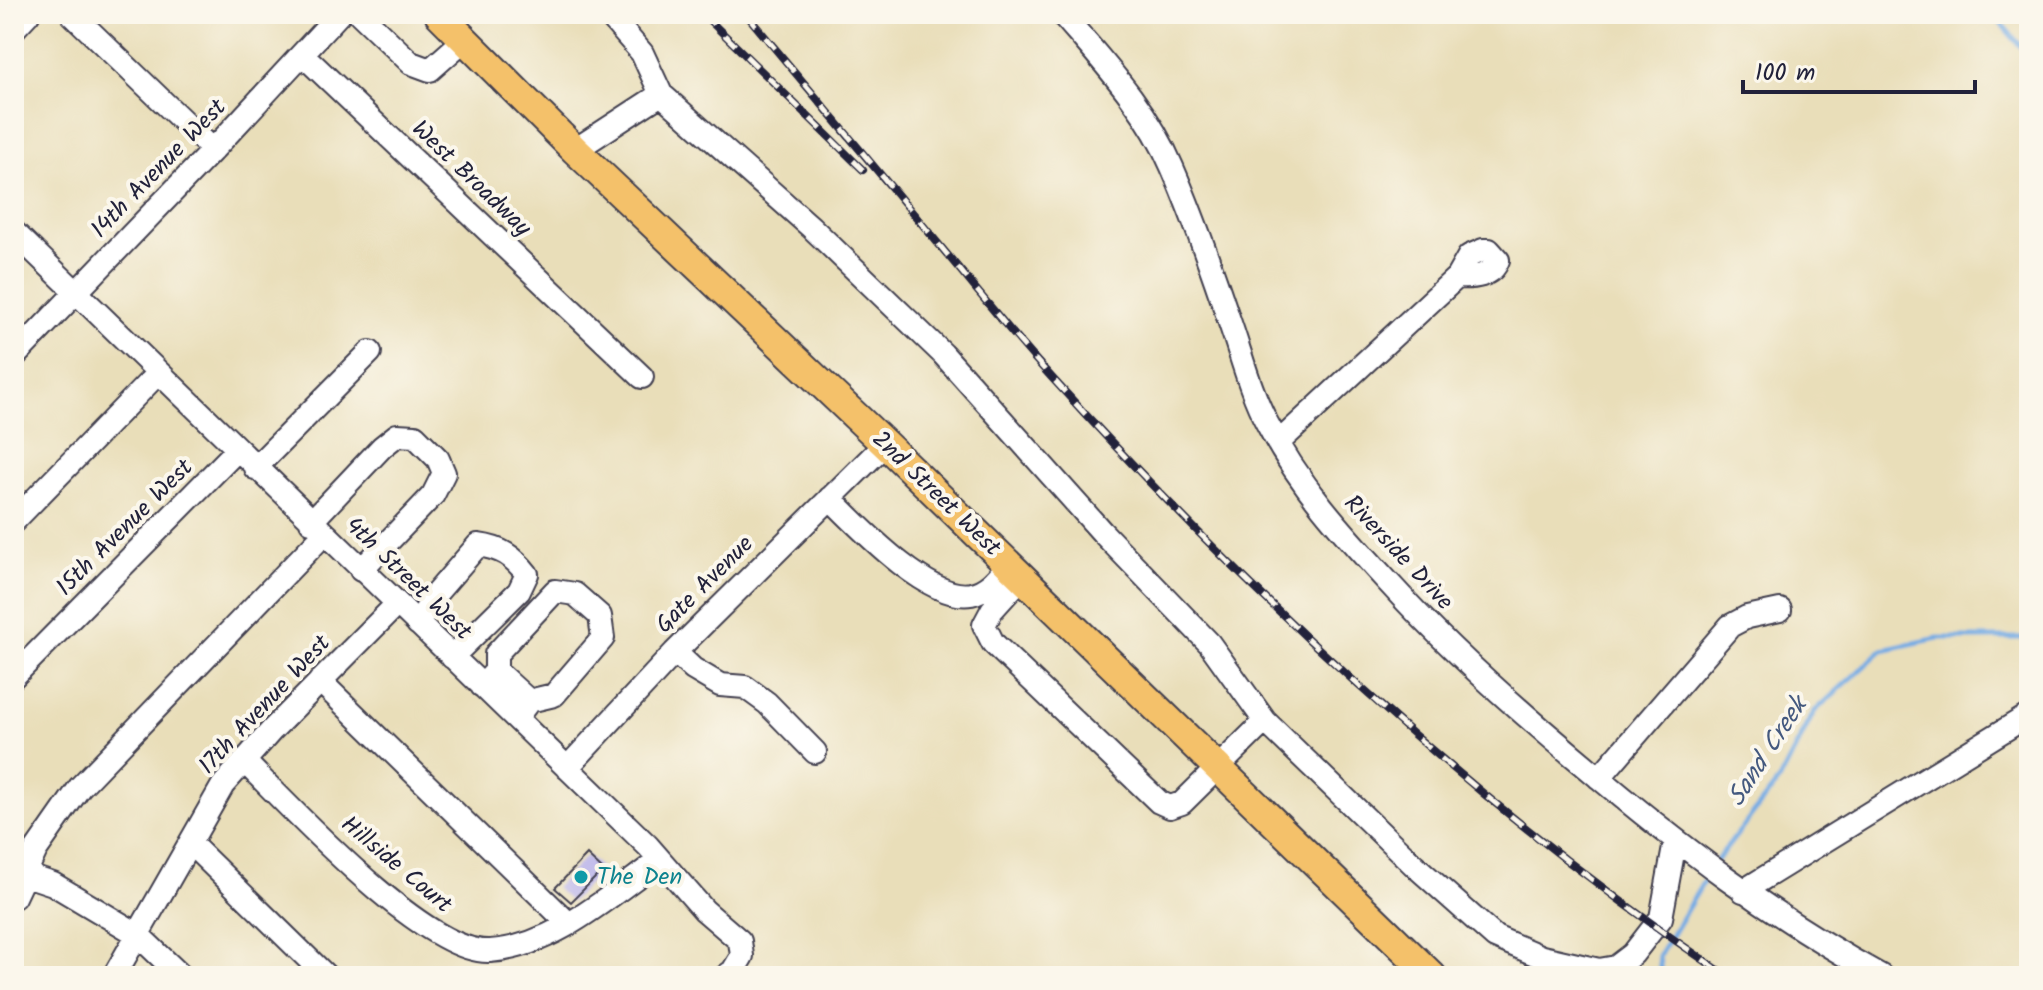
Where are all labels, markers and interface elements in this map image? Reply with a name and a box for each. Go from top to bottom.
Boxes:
scale bar [1743,44,1975,94]
text: 100 m [1755,54,1815,93]
street label: 14th Avenue West [82,90,237,248]
street label: West Broadway [402,111,541,247]
street label: 2nd Street West [862,422,1010,567]
street label: 15th Avenue West [47,450,203,606]
street label: Riverside Drive [1334,486,1463,620]
street label: 4th Street West [335,508,481,651]
street label: Gate Avenue [647,526,764,643]
street label: 17th Avenue West [189,625,341,784]
water label: Sand Creek [1717,686,1821,815]
street label: Hillside Court [331,806,461,924]
place label: The Den [597,858,682,897]
marker: The Den [572,868,590,886]

